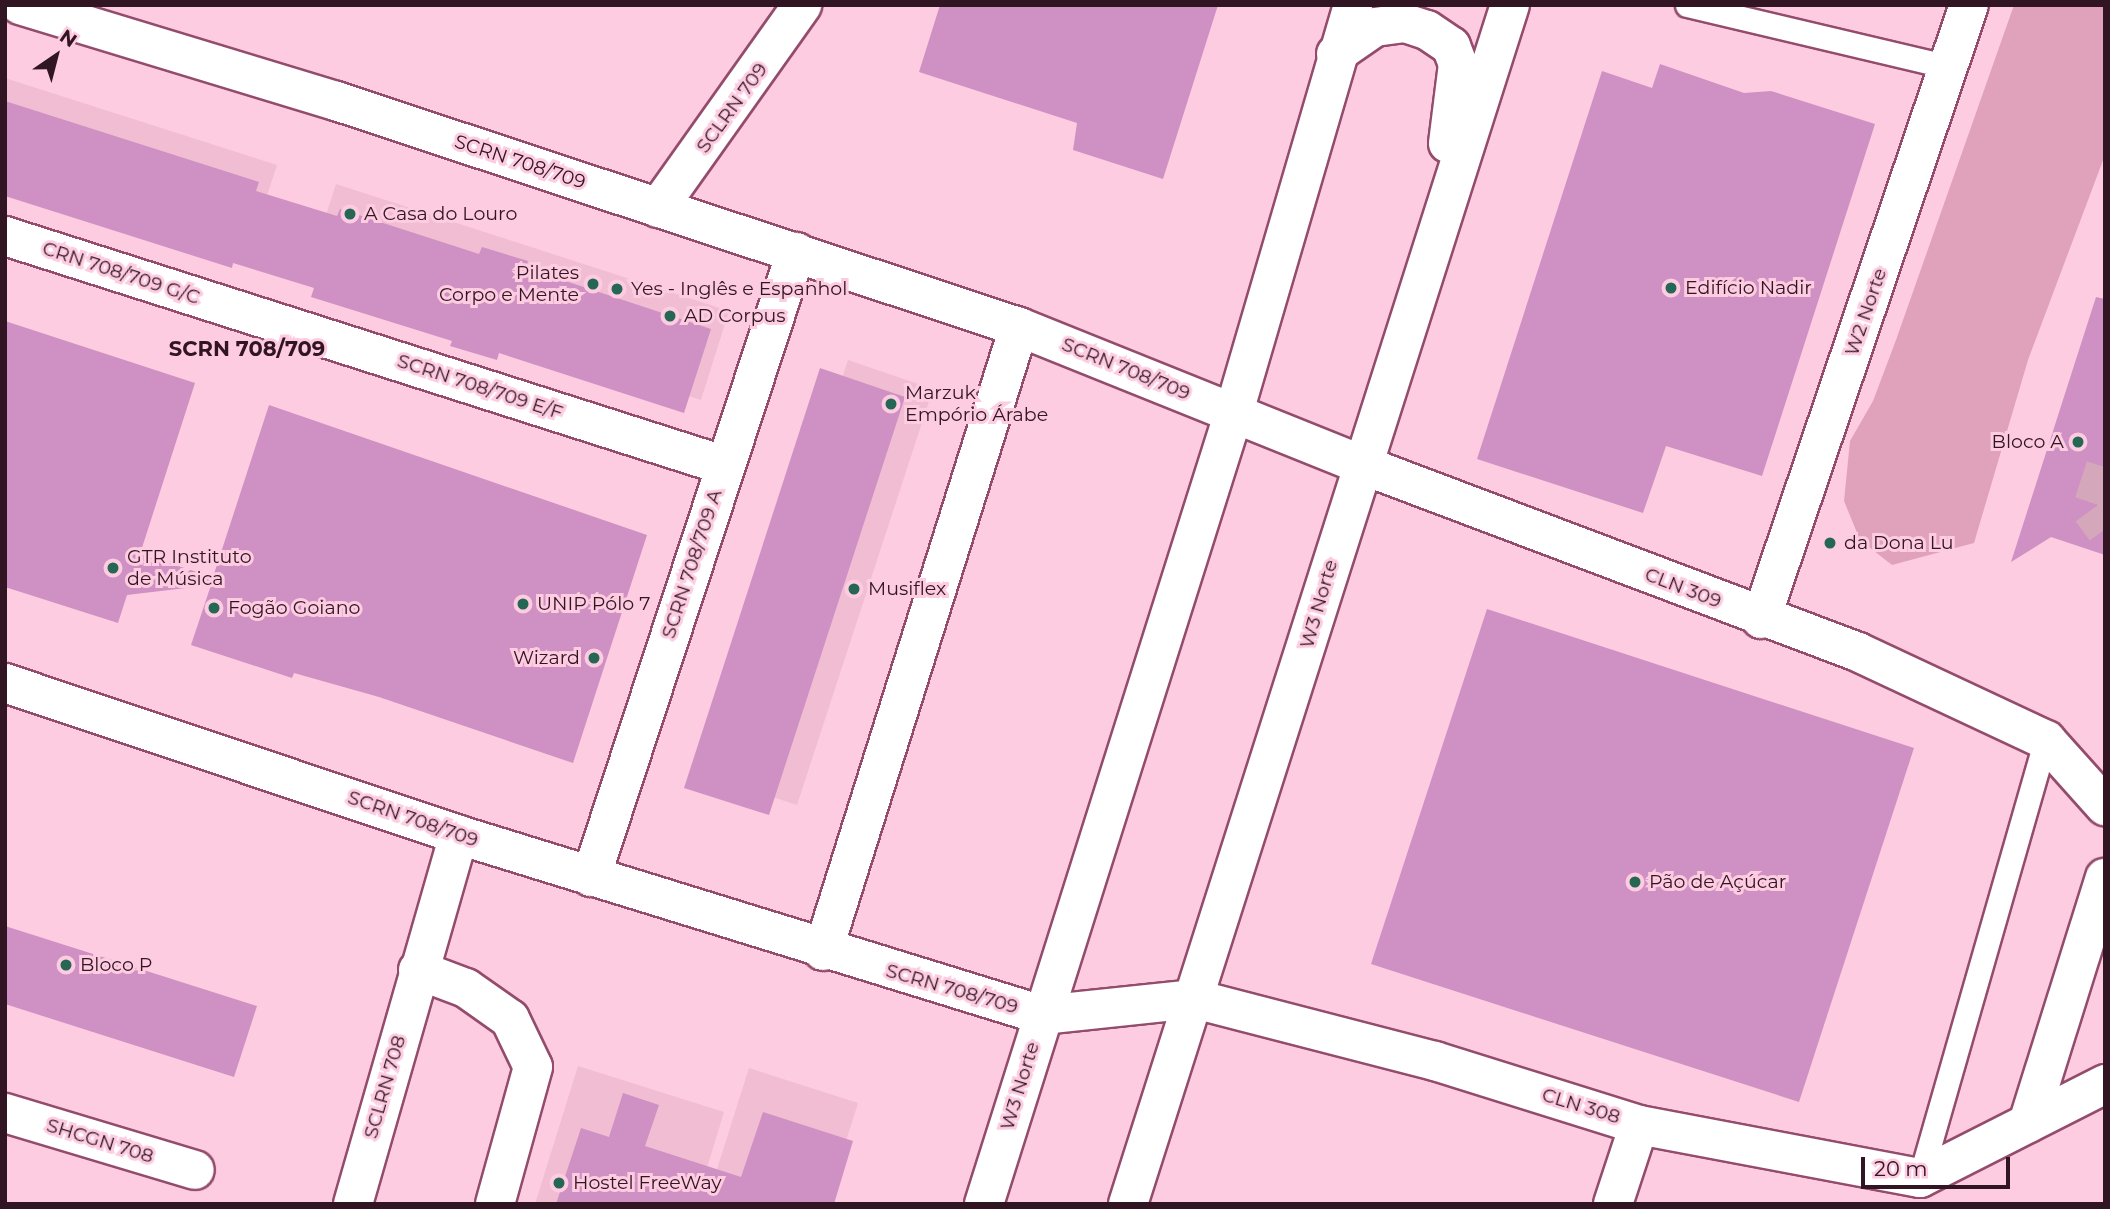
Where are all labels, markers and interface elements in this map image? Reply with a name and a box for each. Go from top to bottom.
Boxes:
north arrow [21,21,91,91]
text: N [55,25,81,52]
street label: SCLRN 709 [692,59,772,157]
street label: SCRN 708/709 [452,130,588,194]
place label: A Casa do Louro [364,203,517,225]
marker: A Casa do Louro [342,206,358,222]
street label: CRN 708/709 G/C [40,237,202,309]
place label: Pilates Corpo e Mente [439,262,579,306]
street label: W2 Norte [1840,265,1892,359]
marker: Pilates Corpo e Mente [585,276,601,292]
place label: Edifício Nadir [1685,277,1812,299]
place label: Yes - Inglês e Espanhol [631,278,847,300]
marker: Edifício Nadir [1663,280,1679,296]
marker: Yes - Inglês e Espanhol [609,281,625,297]
place label: AD Corpus [684,305,786,327]
marker: AD Corpus [662,308,678,324]
street label: SCRN 708/709 [1058,333,1194,405]
district label: SCRN 708/709 [169,336,325,362]
street label: SCRN 708/709 E/F [394,350,566,424]
place label: Marzuk Empório Árabe [905,382,1048,426]
marker: Marzuk Empório Árabe [883,396,899,412]
place label: Bloco A [1992,431,2064,453]
marker: Bloco A [2070,434,2086,450]
street label: SCRN 708/709 A [657,487,727,641]
place label: da Dona Lu [1844,532,1954,554]
marker: da Dona Lu [1822,535,1838,551]
place label: GTR Instituto de Música [127,546,252,590]
street label: W3 Norte [1296,557,1342,651]
marker: GTR Instituto de Música [105,560,121,576]
street label: CLN 309 [1642,563,1724,613]
place label: Musiflex [868,578,946,600]
marker: Musiflex [846,581,862,597]
place label: UNIP Pólo 7 [537,593,650,615]
marker: UNIP Pólo 7 [515,596,531,612]
place label: Fogão Goiano [228,597,360,619]
marker: Fogão Goiano [206,600,222,616]
place label: Wizard [513,647,580,669]
marker: Wizard [586,650,602,666]
street label: SCRN 708/709 [345,786,481,852]
place label: Pão de Açúcar [1649,871,1786,893]
marker: Pão de Açúcar [1627,874,1643,890]
place label: Bloco P [80,954,152,976]
marker: Bloco P [58,957,74,973]
street label: SCRN 708/709 [883,959,1021,1019]
street label: SCLRN 708 [359,1033,411,1141]
street label: W3 Norte [996,1039,1044,1133]
street label: CLN 308 [1539,1083,1623,1129]
street label: SHCGN 708 [44,1114,156,1168]
scale bar [1865,1142,2014,1186]
text: 20 m [1874,1156,1928,1181]
place label: Hostel FreeWay [573,1172,722,1194]
marker: Hostel FreeWay [551,1175,567,1191]

